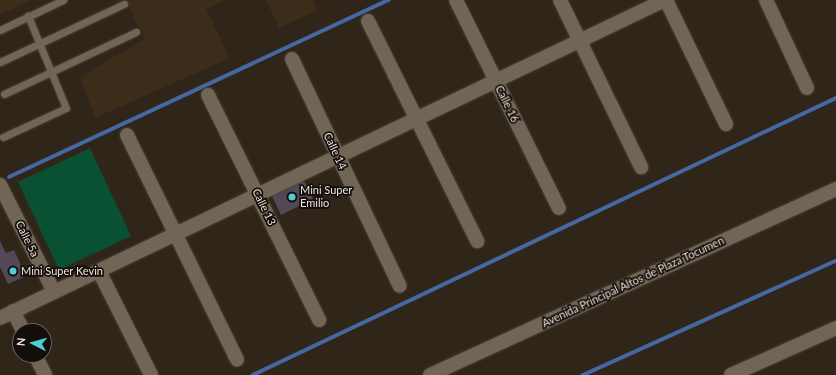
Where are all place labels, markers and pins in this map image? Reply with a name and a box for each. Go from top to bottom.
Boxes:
place label: Mini Super Emilio [300,184,352,210]
marker: Mini Super Emilio [287,192,297,202]
place label: Mini Super Kevin [21,264,103,278]
marker: Mini Super Kevin [8,266,18,276]

